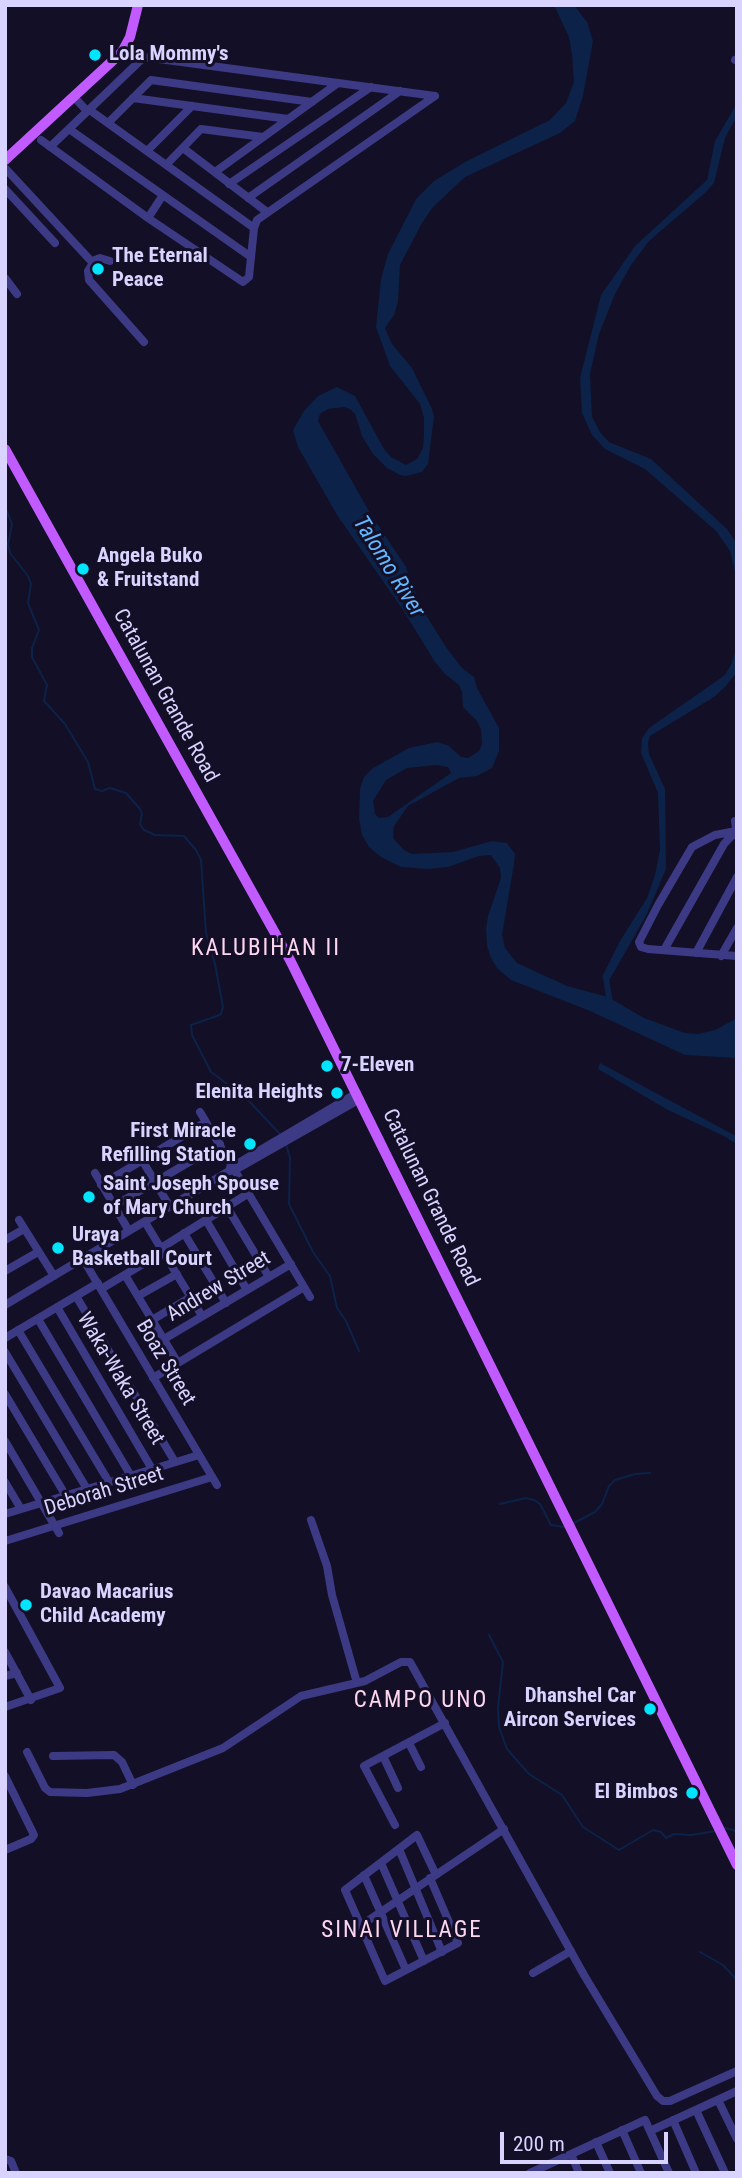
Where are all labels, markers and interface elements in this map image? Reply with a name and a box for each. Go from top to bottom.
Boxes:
place label: Lola Mommy's [109,42,229,68]
marker: Lola Mommy's [87,47,103,63]
place label: The Eternal Peace [112,244,208,294]
marker: The Eternal Peace [90,261,106,277]
water label: Talomo River [346,511,430,623]
place label: Angela Buko & Fruitstand [97,544,203,594]
marker: Angela Buko & Fruitstand [75,561,91,577]
street label: Catalunan Grande Road [107,605,223,787]
district label: KALUBIHAN II [192,935,340,963]
place label: 7-Eleven [341,1053,414,1079]
marker: 7-Eleven [319,1058,335,1074]
place label: Elenita Heights [195,1080,323,1106]
marker: Elenita Heights [329,1085,345,1101]
street label: Catalunan Grande Road [376,1105,484,1291]
place label: First Miracle Refilling Station [101,1119,236,1169]
marker: First Miracle Refilling Station [242,1136,258,1152]
place label: Saint Joseph Spouse of Mary Church [103,1172,279,1222]
marker: Saint Joseph Spouse of Mary Church [81,1189,97,1205]
place label: Uraya Basketball Court [72,1223,212,1273]
marker: Uraya Basketball Court [50,1240,66,1256]
street label: Andrew Street [163,1246,275,1328]
street label: Waka-Waka Street [71,1308,169,1450]
street label: Boaz Street [130,1316,200,1410]
street label: Deborah Street [42,1462,166,1522]
place label: Davao Macarius Child Academy [40,1580,174,1630]
marker: Davao Macarius Child Academy [18,1597,34,1613]
place label: Dhanshel Car Aircon Services [504,1684,636,1734]
district label: CAMPO UNO [355,1687,487,1715]
marker: Dhanshel Car Aircon Services [642,1701,658,1717]
place label: El Bimbos [595,1780,678,1806]
marker: El Bimbos [684,1785,700,1801]
district label: SINAI VILLAGE [323,1917,481,1945]
scale bar [504,2118,672,2162]
text: 200 m [513,2132,565,2156]

